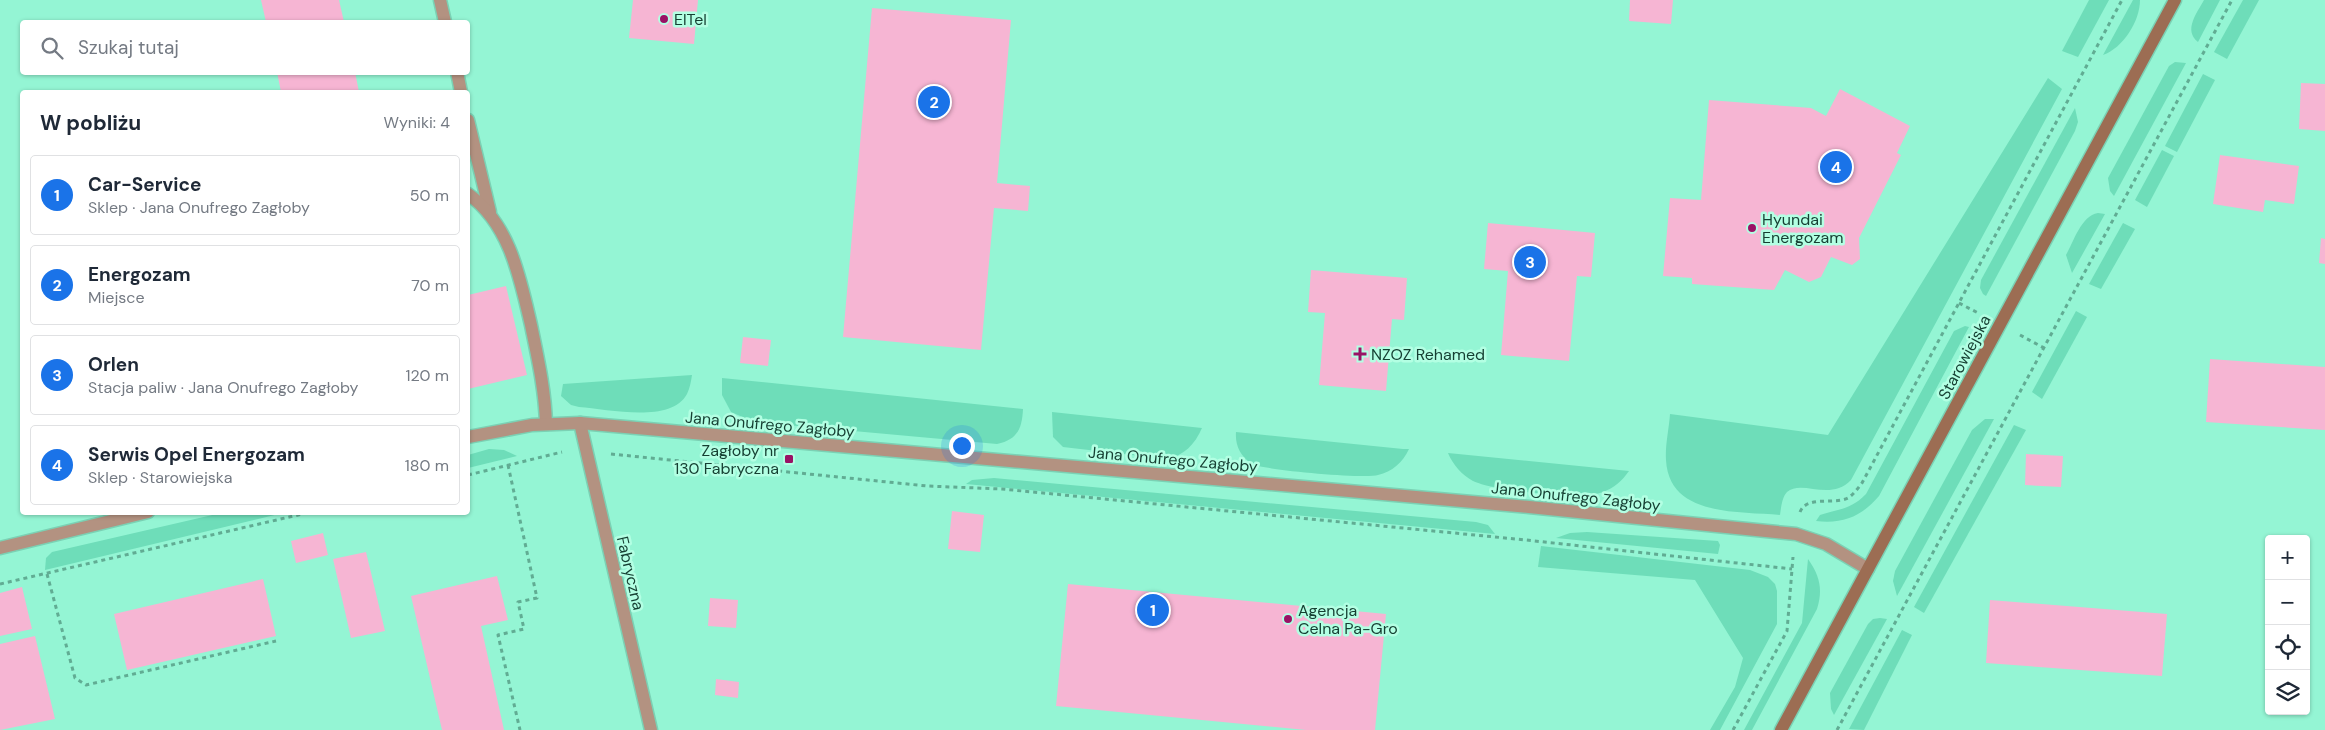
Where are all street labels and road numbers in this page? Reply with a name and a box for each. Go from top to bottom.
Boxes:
street label: Starowiejska [1933,311,1996,403]
street label: Jana Onufrego Zagłoby [684,407,856,442]
street label: Jana Onufrego Zagłoby [1087,442,1259,477]
street label: Jana Onufrego Zagłoby [1490,477,1662,516]
street label: Fabryczna [612,534,649,612]

